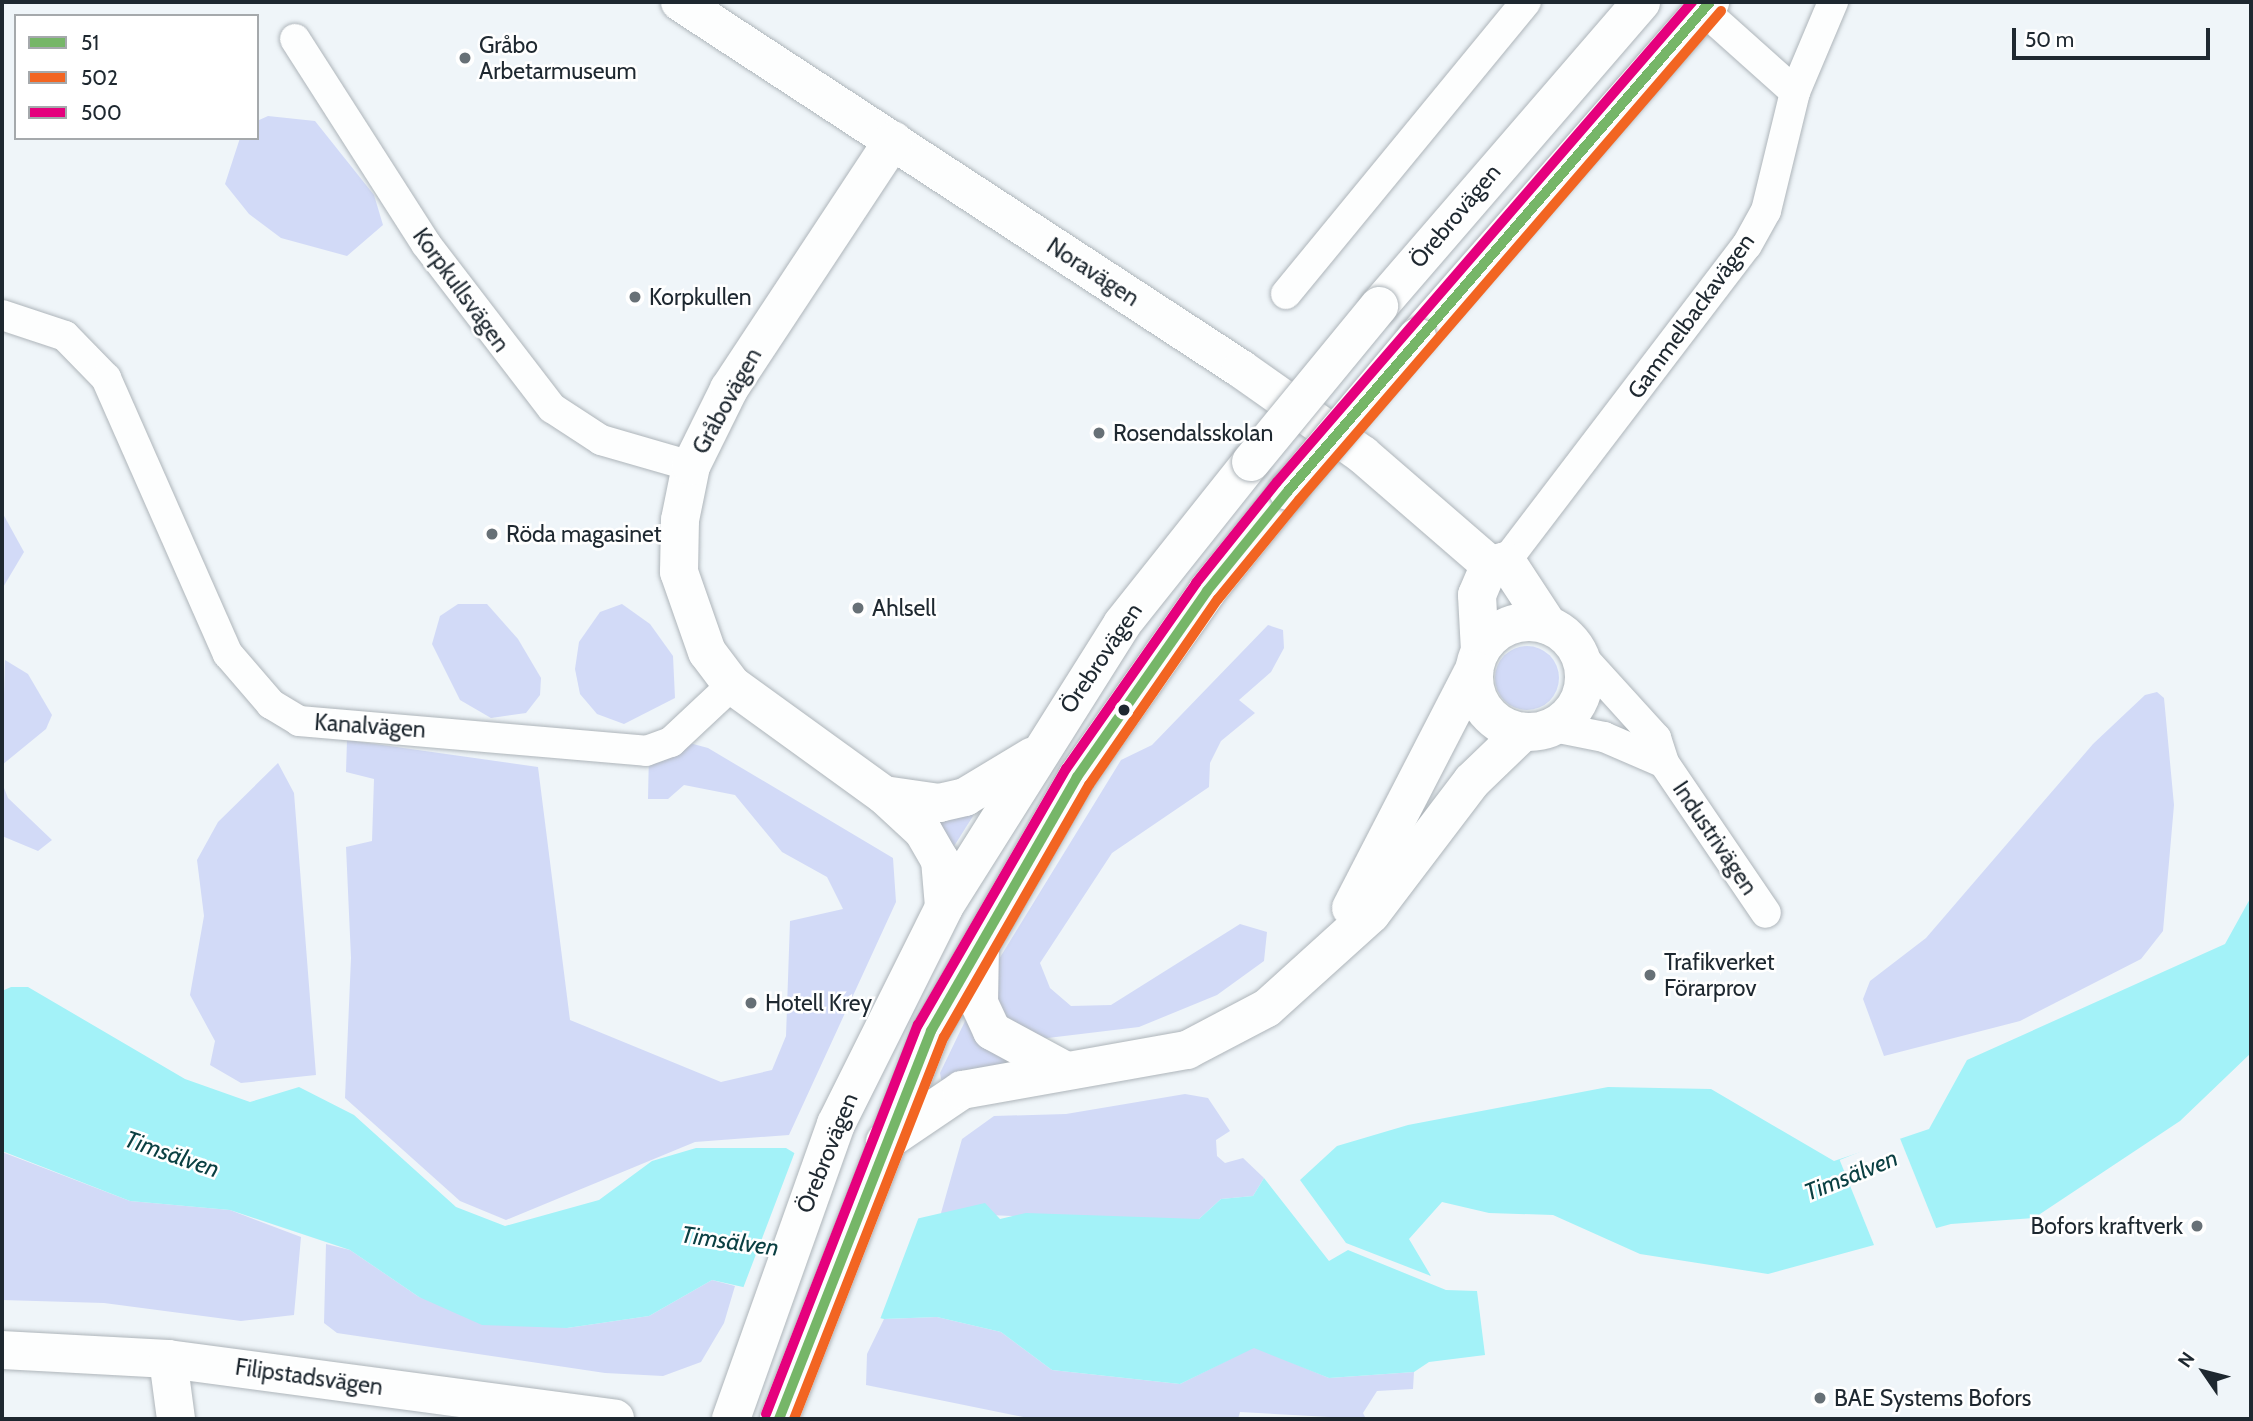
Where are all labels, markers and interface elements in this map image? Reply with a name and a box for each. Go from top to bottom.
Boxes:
legend [14,14,259,140]
scale bar [2015,14,2213,58]
text: 50 m [2025,27,2074,52]
text: 51 [81,30,99,55]
place label: Gråbo Arbetarmuseum [479,31,637,85]
marker: Gråbo Arbetarmuseum [457,50,473,66]
text: 502 [81,65,118,90]
text: 500 [81,100,122,125]
street label: Örebrovägen [1404,159,1506,273]
street label: Korpkullsvägen [407,223,515,357]
street label: Gammelbackavägen [1622,228,1760,404]
street label: Noravägen [1042,232,1144,312]
place label: Korpkullen [649,283,752,311]
marker: Korpkullen [627,289,643,305]
street label: Gråbovägen [687,343,767,459]
place label: Rosendalsskolan [1113,419,1273,447]
marker: Rosendalsskolan [1091,425,1107,441]
place label: Röda magasinet [506,520,662,548]
marker: Röda magasinet [484,526,500,542]
place label: Ahlsell [872,594,936,622]
street label: Örebrovägen [1054,598,1148,718]
marker: Ahlsell [850,600,866,616]
unlabelled marker [1117,703,1131,717]
street label: Kanalvägen [313,708,427,744]
street label: Industrivägen [1667,776,1763,900]
place label: Trafikverket Förarprov [1664,948,1775,1002]
marker: Trafikverket Förarprov [1642,967,1658,983]
place label: Hotell Krey [765,989,872,1017]
marker: Hotell Krey [743,995,759,1011]
street label: Örebrovägen [790,1089,864,1217]
water label: Timsälven [121,1124,223,1184]
water label: Timsälven [1800,1143,1902,1207]
place label: Bofors kraftverk [2031,1212,2183,1240]
marker: Bofors kraftverk [2189,1218,2205,1234]
water label: Timsälven [679,1220,781,1262]
north arrow [2169,1337,2239,1407]
text: N [2173,1348,2200,1372]
street label: Filipstadsvägen [233,1353,385,1401]
place label: BAE Systems Bofors [1834,1384,2031,1412]
marker: BAE Systems Bofors [1812,1390,1828,1406]

